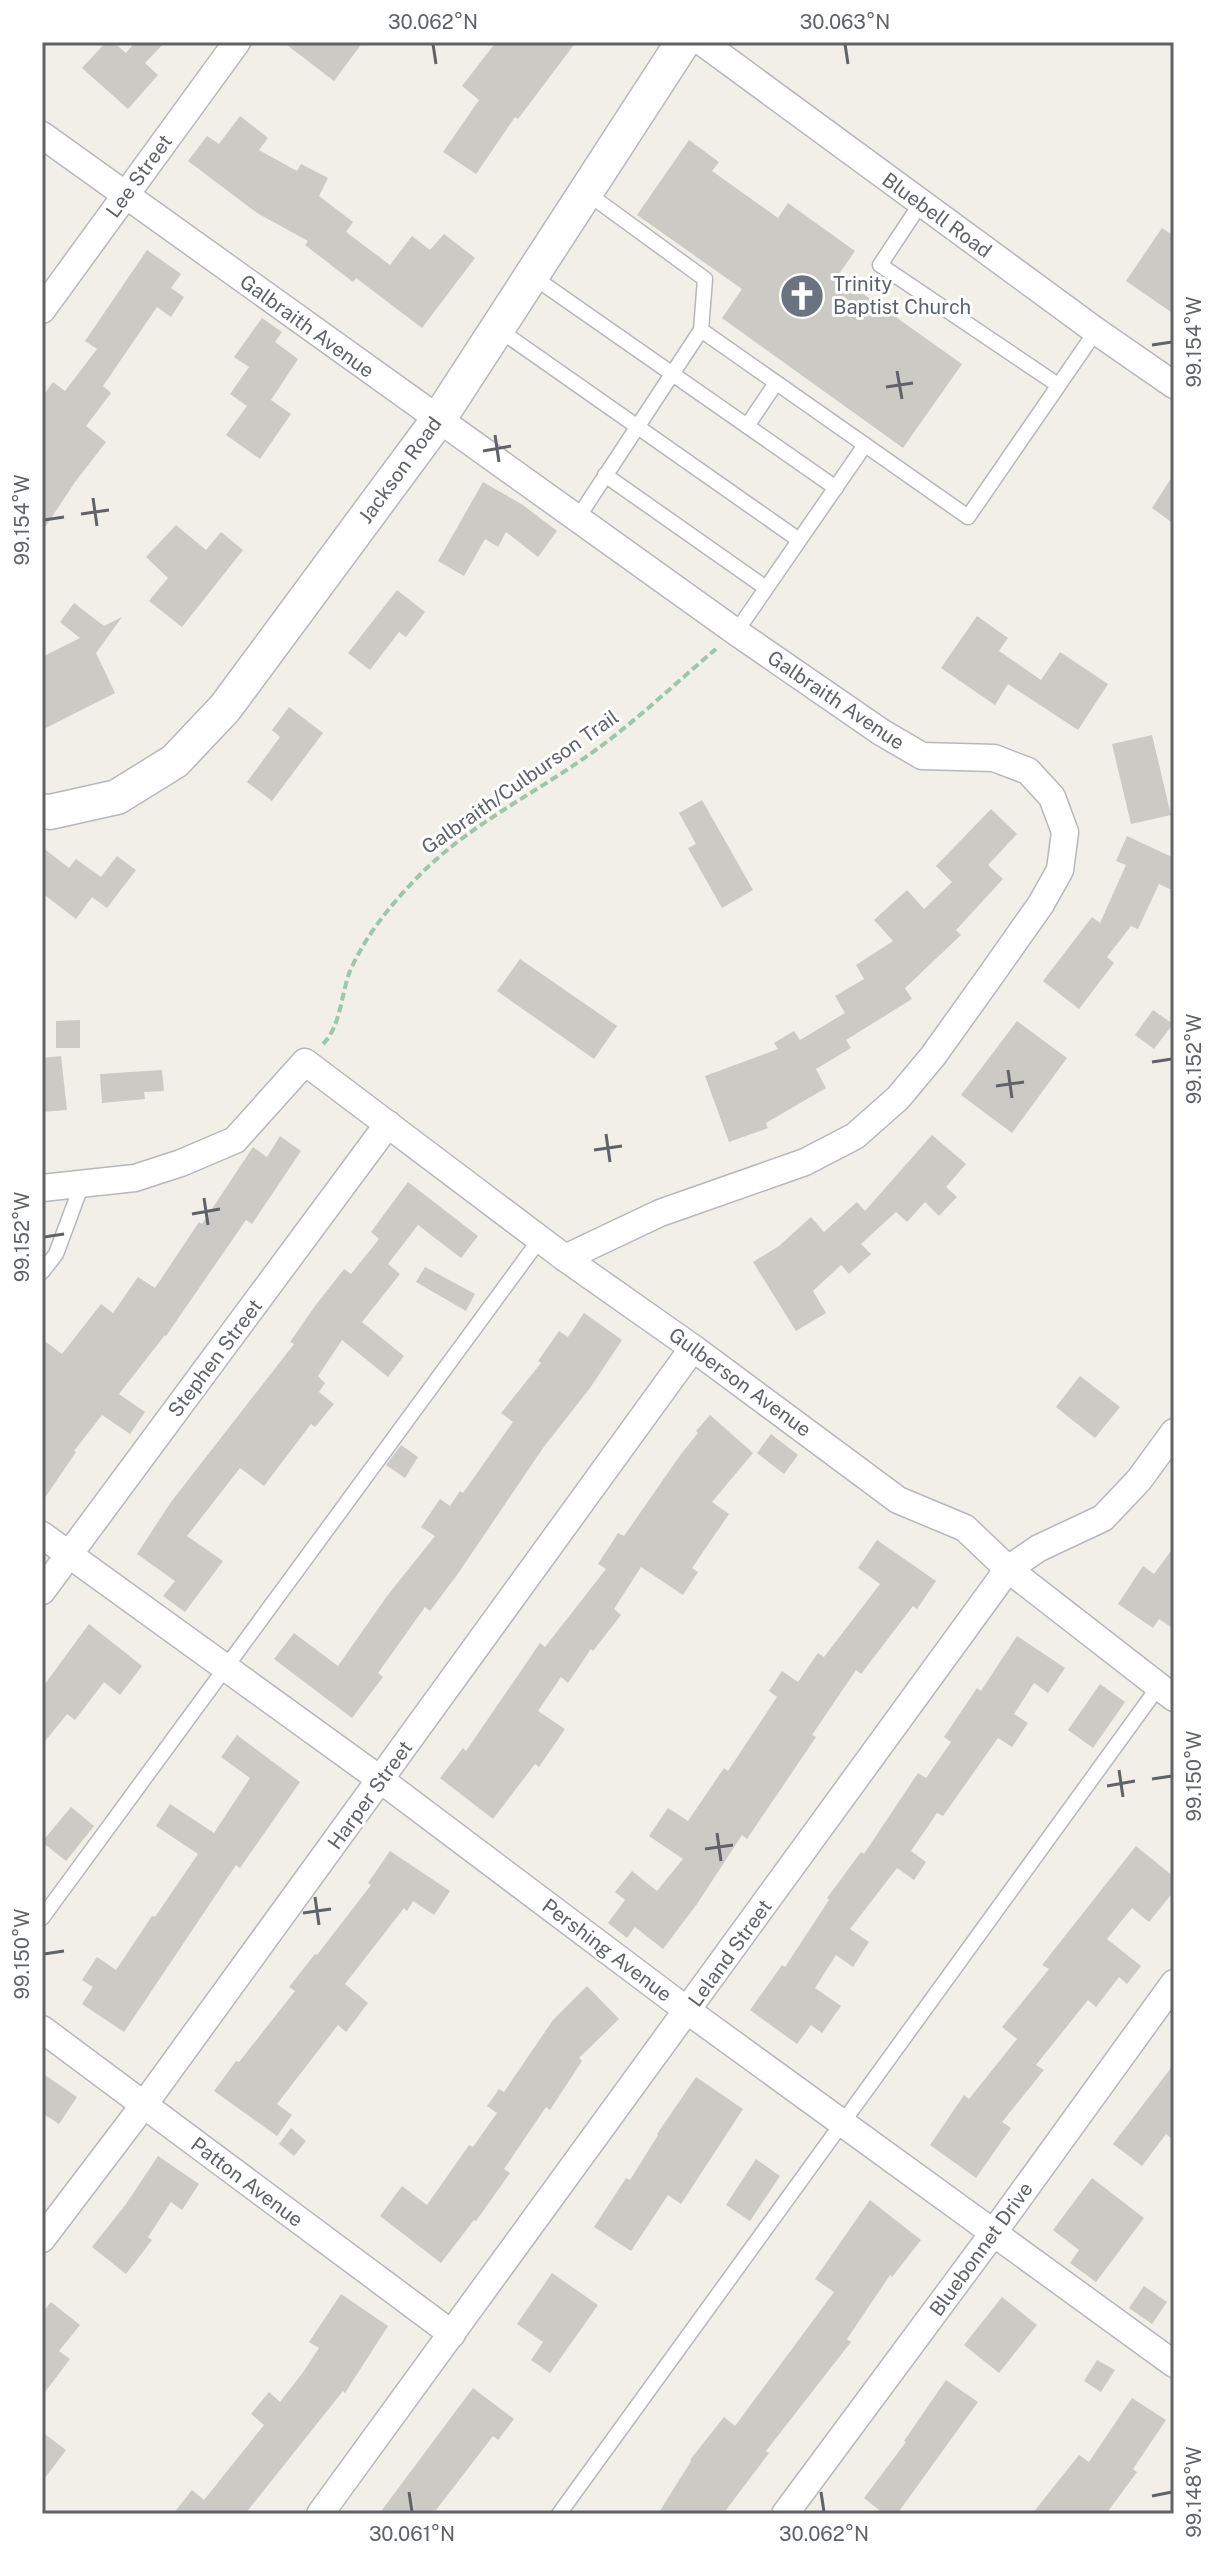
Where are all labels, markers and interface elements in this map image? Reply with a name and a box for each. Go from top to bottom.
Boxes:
text: 30.062°N [388,10,478,34]
text: 30.063°N [800,10,890,34]
street label: Lee Street [101,130,177,222]
street label: Bluebell Road [878,167,996,263]
street label: Galbraith Avenue [235,269,379,383]
church icon: Trinity Baptist Church [778,272,826,320]
place label: Trinity Baptist Church [833,272,971,319]
text: 99.154°W [1182,296,1206,388]
street label: Jackson Road [353,412,447,528]
text: 99.154°W [10,474,34,566]
street label: Galbraith Avenue [763,645,909,755]
street label: Galbraith/Culburson Trail [417,705,623,859]
text: 99.152°W [1182,1014,1206,1104]
text: 99.152°W [10,1192,34,1282]
street label: Stephen Street [163,1294,267,1422]
street label: Gulberson Avenue [664,1322,816,1442]
text: 99.150°W [1182,1731,1206,1821]
street label: Harper Street [323,1736,417,1854]
street label: Pershing Avenue [538,1893,676,2007]
street label: Leland Street [683,1895,777,2011]
text: 99.150°W [10,1909,34,1999]
street label: Patton Avenue [186,2132,308,2232]
street label: Bluebonnet Drive [924,2177,1038,2321]
text: 99.148°W [1182,2446,1206,2538]
text: 30.061°N [369,2522,455,2546]
text: 30.062°N [779,2522,869,2546]

